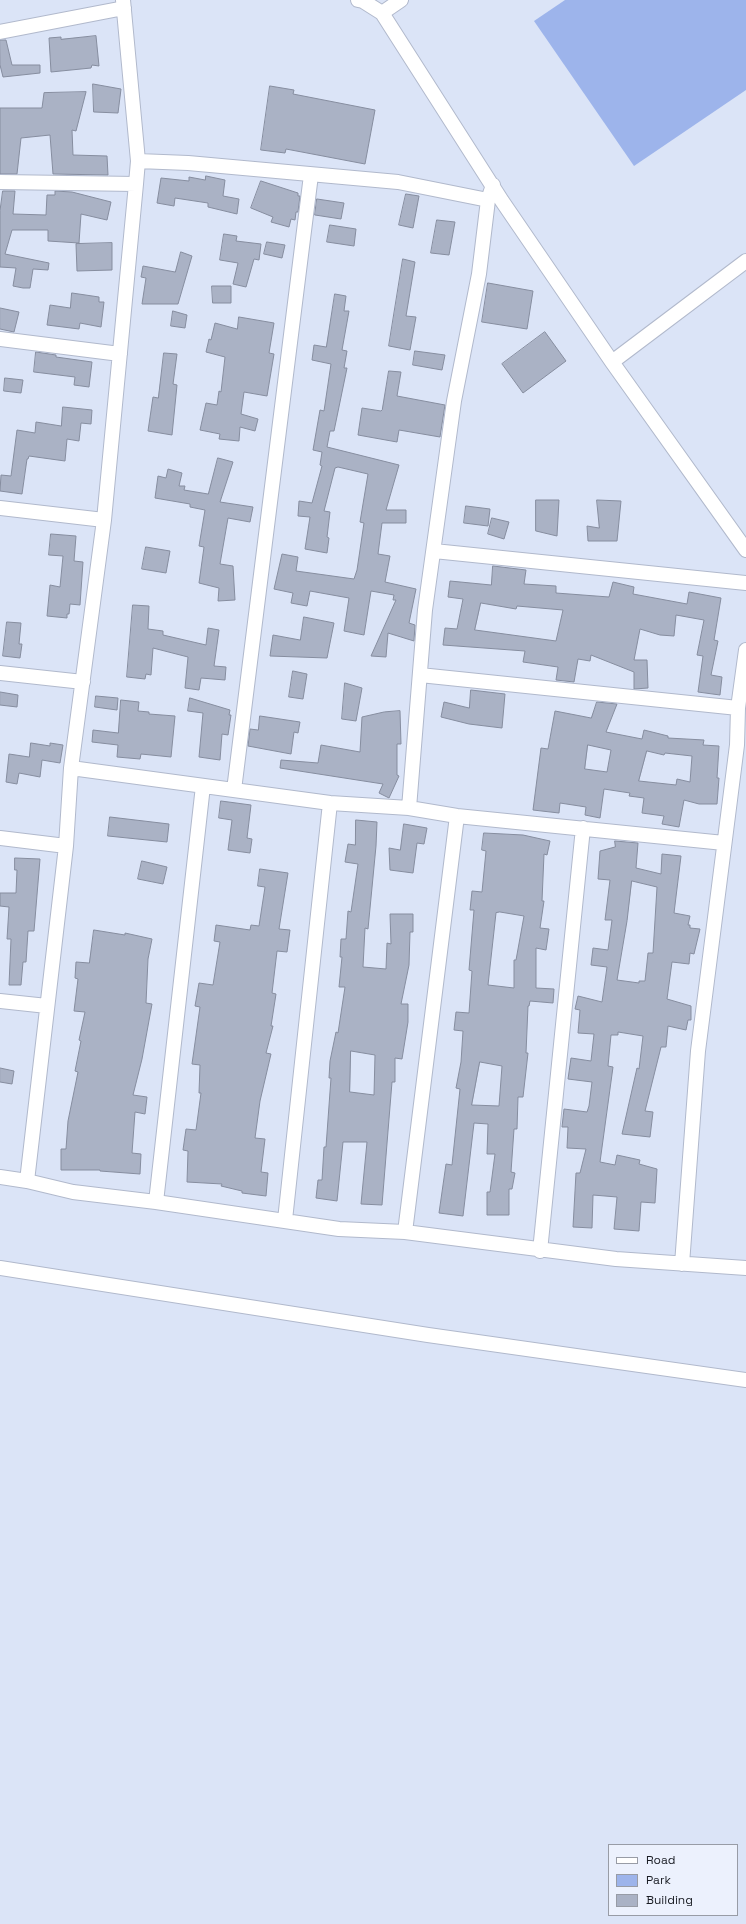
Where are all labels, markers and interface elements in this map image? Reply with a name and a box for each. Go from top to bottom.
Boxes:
legend [608,1844,738,1916]
text: Road [646,1852,675,1868]
text: Park [646,1872,671,1888]
text: Building [646,1892,693,1908]

